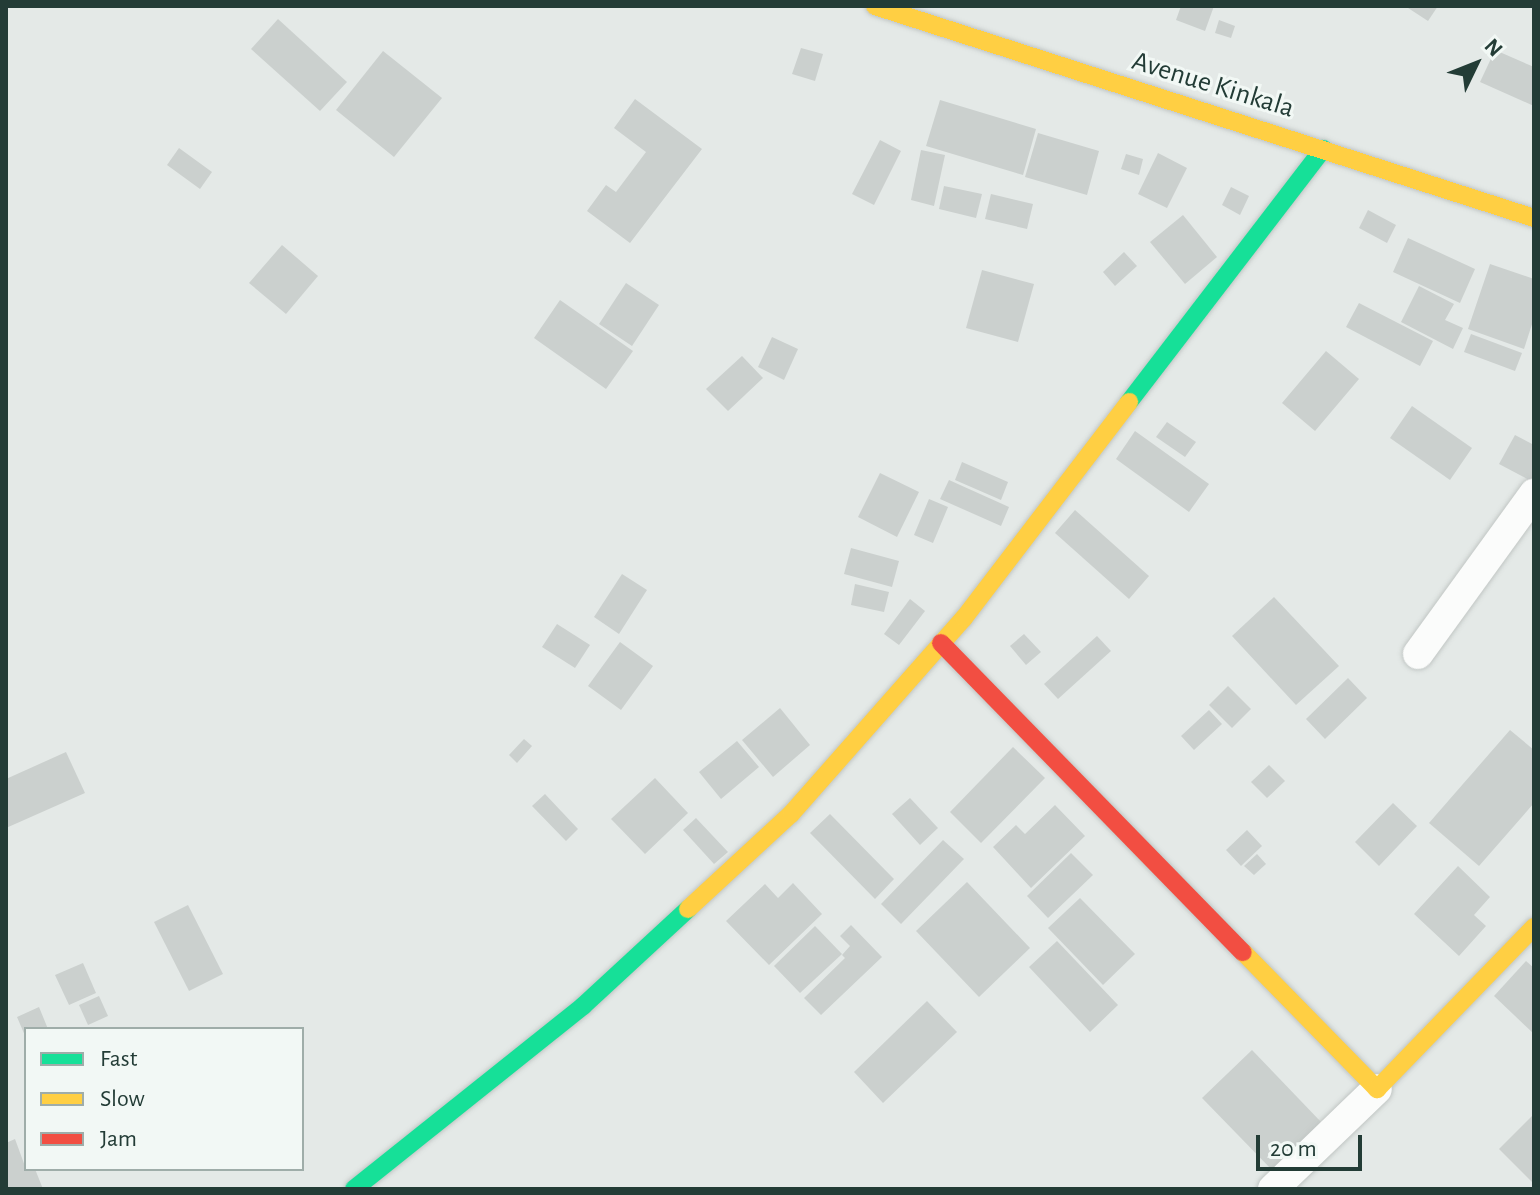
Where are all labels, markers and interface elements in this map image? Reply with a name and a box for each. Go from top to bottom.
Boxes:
north arrow [1436,24,1516,104]
text: N [1480,35,1507,61]
street label: Avenue Kinkala [1128,44,1298,126]
legend [24,1027,304,1171]
text: Fast [100,1047,137,1071]
text: Slow [100,1087,145,1111]
scale bar [1260,1119,1366,1169]
text: Jam [100,1127,137,1151]
text: 20 m [1270,1137,1317,1161]

